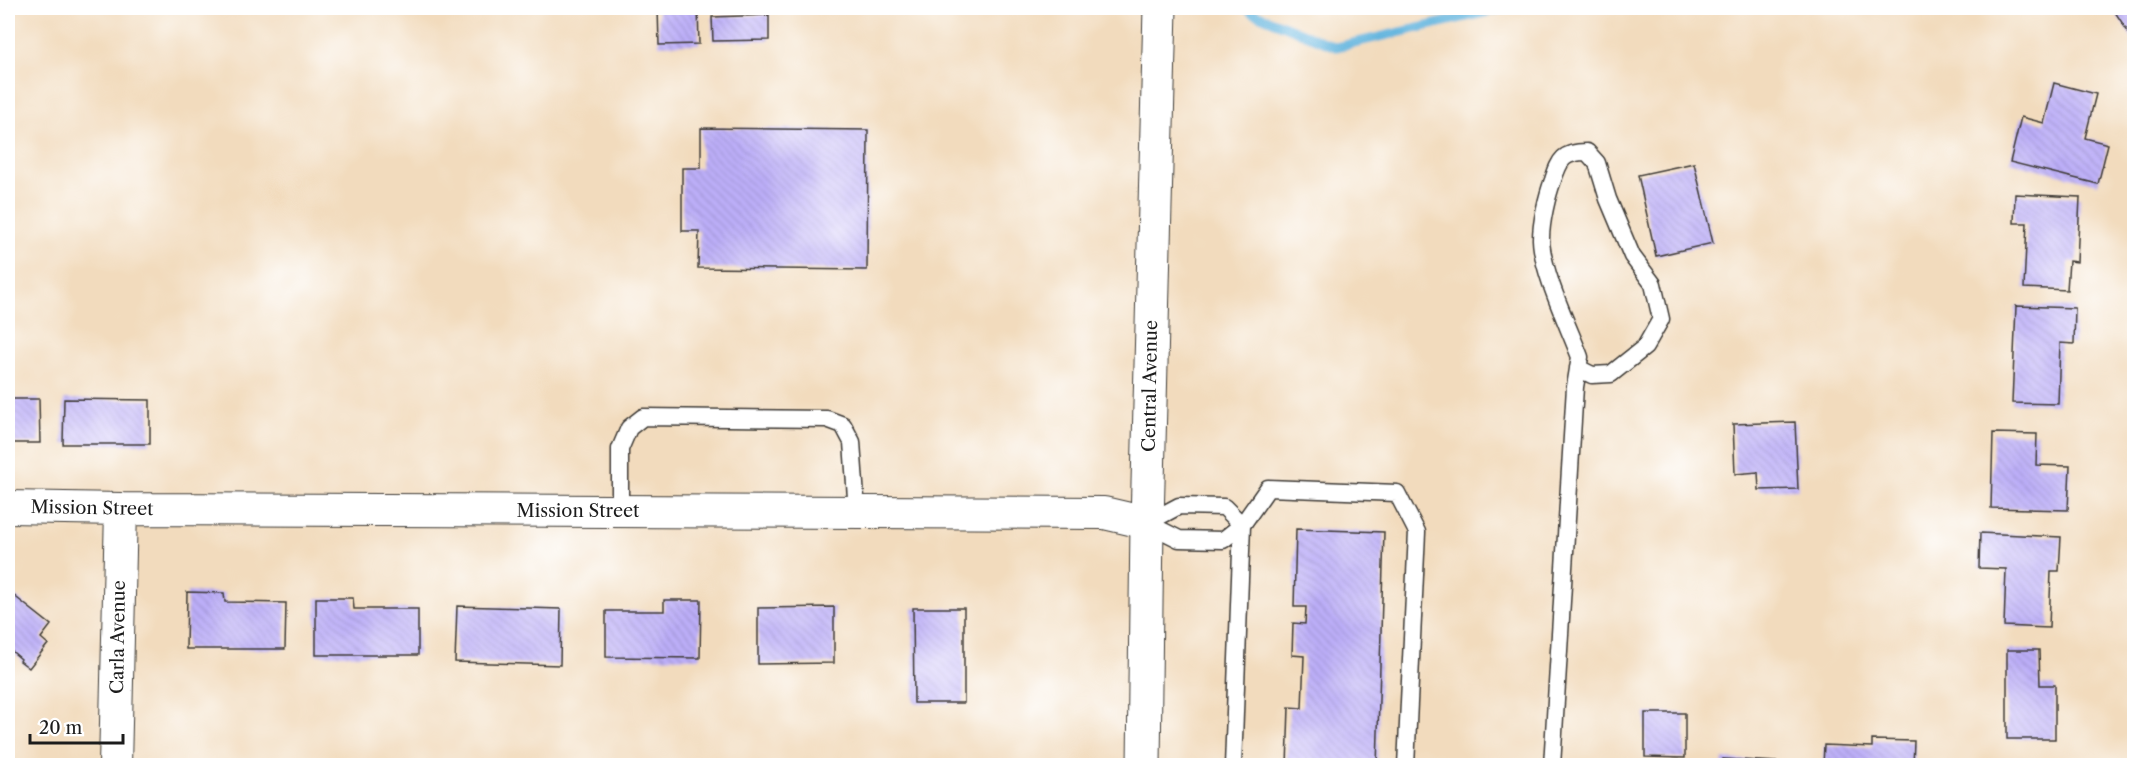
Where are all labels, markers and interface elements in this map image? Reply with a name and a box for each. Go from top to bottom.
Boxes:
street label: Central Avenue [1138,320,1162,452]
street label: Mission Street [30,496,154,520]
street label: Mission Street [517,500,640,522]
street label: Carla Avenue [106,580,130,694]
scale bar [30,707,123,745]
text: 20 m [39,717,83,739]

